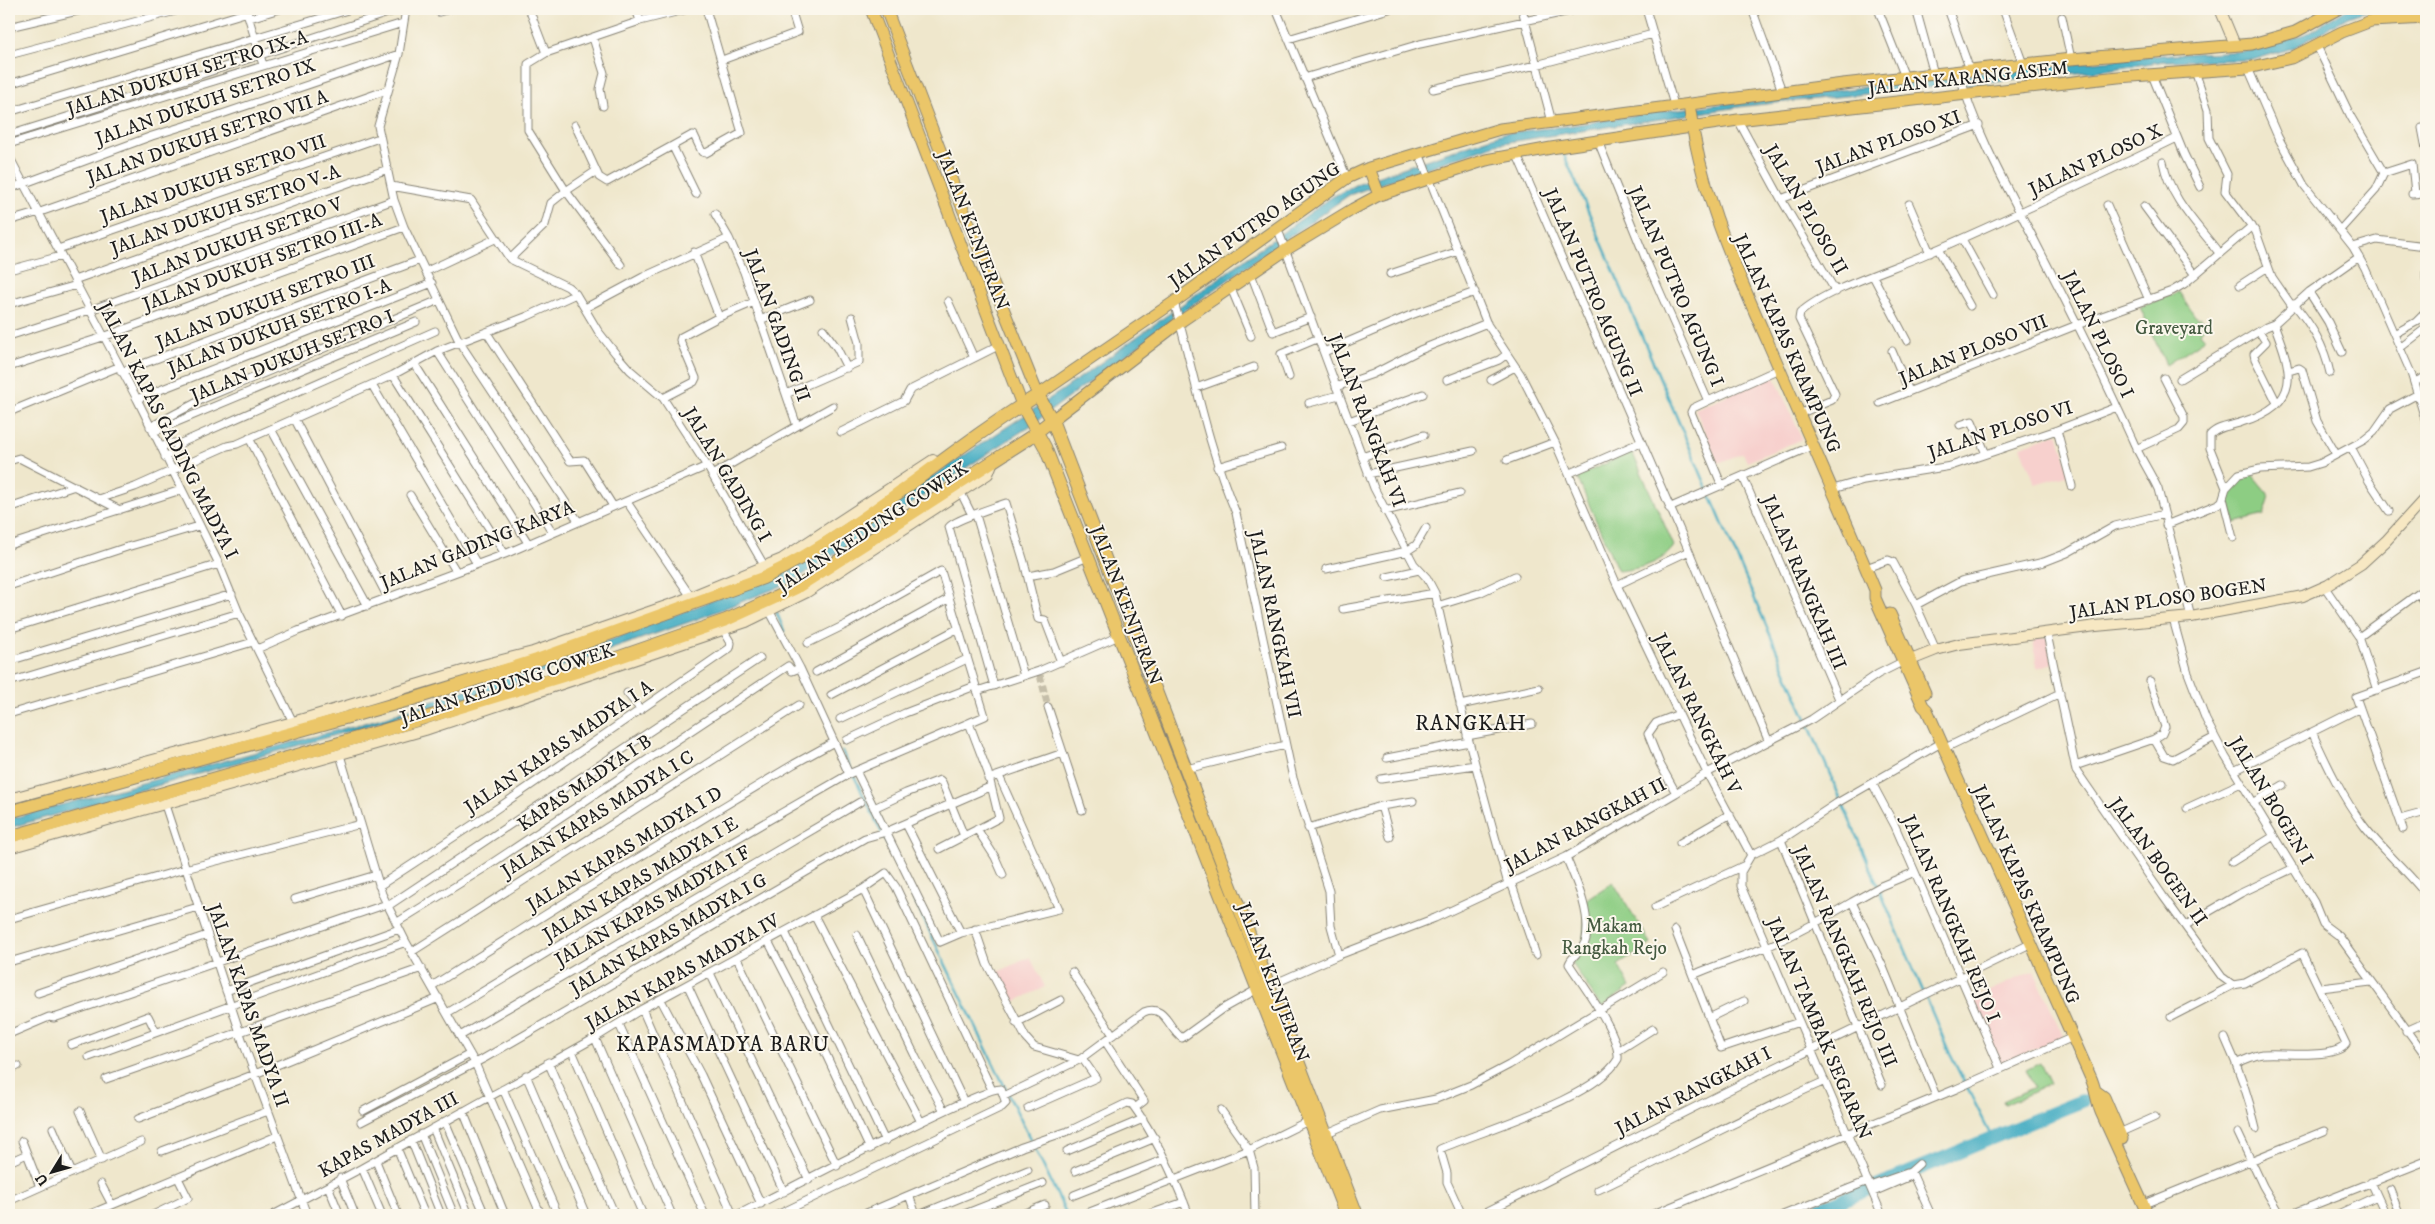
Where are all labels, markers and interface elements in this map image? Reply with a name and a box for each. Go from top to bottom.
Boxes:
street label: JALAN DUKUH SETRO IX-A [64,24,310,120]
street label: JALAN DUKUH SETRO IX [92,53,318,149]
street label: JALAN KARANG ASEM [1865,57,2069,101]
street label: JALAN DUKUH SETRO VII A [83,84,331,188]
street label: JALAN PLOSO XI [1811,105,1964,180]
street label: JALAN PLOSO X [2023,119,2166,202]
street label: JALAN DUKUH SETRO VII [97,129,329,227]
street label: JALAN PLOSO II [1758,139,1852,279]
street label: JALAN KENJERAN [931,146,1014,314]
street label: JALAN PUTRO AGUNG [1163,157,1345,294]
street label: JALAN DUKUH SETRO V-A [107,159,343,259]
street label: JALAN PUTRO AGUNG I [1622,181,1728,391]
street label: JALAN PUTRO AGUNG II [1538,183,1647,400]
street label: JALAN DUKUH SETRO V [129,191,345,289]
street label: JALAN DUKUH SETRO III-A [139,207,385,315]
street label: JALAN KAPAS KRAMPUNG [1727,229,1845,457]
street label: JALAN GADING II [738,244,815,405]
street label: JALAN DUKUH SETRO III [152,249,378,353]
street label: JALAN PLOSO I [2056,265,2138,402]
street label: JALAN DUKUH SETRO I-A [164,273,394,379]
street label: JALAN KAPAS GADING MADYA I [92,296,243,563]
street label: JALAN DUKUH SETRO I [187,304,397,406]
street label: JALAN PLOSO VII [1894,310,2052,391]
park label: Graveyard [2135,317,2214,340]
street label: JALAN RANGKAH VI [1322,329,1410,511]
street label: JALAN PLOSO VI [1923,396,2076,465]
street label: JALAN GADING I [676,402,776,546]
street label: JALAN KEDUNG COWEK [771,456,973,599]
street label: JALAN RANGKAH III [1756,490,1851,674]
street label: JALAN GADING KARYA [376,496,578,595]
street label: JALAN KENJERAN [1084,521,1167,689]
street label: JALAN RANGKAH VII [1243,526,1306,721]
street label: JALAN PLOSO BOGEN [2066,574,2268,625]
street label: JALAN RANGKAH V [1647,628,1746,799]
street label: JALAN KEDUNG COWEK [396,639,618,731]
street label: JALAN KAPAS MADYA I A [459,675,658,820]
district label: RANGKAH [1415,711,1527,737]
street label: KAPAS MADYA I B [513,730,656,837]
street label: JALAN BOGEN I [2223,731,2318,869]
street label: JALAN KAPAS MADYA I C [496,746,698,884]
street label: JALAN RANGKAH II [1499,773,1671,879]
street label: JALAN KAPAS KRAMPUNG [1966,780,2084,1008]
street label: JALAN KAPAS MADYA I D [521,782,727,918]
street label: JALAN BOGEN II [2102,792,2212,931]
street label: JALAN RANGKAH REJO I [1896,810,2005,1026]
street label: JALAN KAPAS MADYA I E [537,812,742,948]
street label: JALAN RANGKAH REJO III [1787,840,1902,1071]
street label: JALAN KAPAS MADYA I F [549,841,755,973]
street label: JALAN KAPAS MADYA I G [565,869,771,1001]
street label: JALAN KENJERAN [1231,898,1314,1066]
street label: JALAN KAPAS MADYA II [201,899,293,1110]
street label: JALAN KAPAS MADYA IV [580,909,784,1036]
street label: JALAN TAMBAK SEGARAN [1761,912,1876,1143]
park label: Makam Rangkah Rejo [1561,915,1667,960]
district label: KAPASMADYA BARU [616,1032,830,1058]
street label: JALAN RANGKAH I [1610,1042,1776,1142]
street label: KAPAS MADYA III [315,1087,463,1183]
north arrow [28,1146,78,1196]
text: U [32,1169,53,1189]

